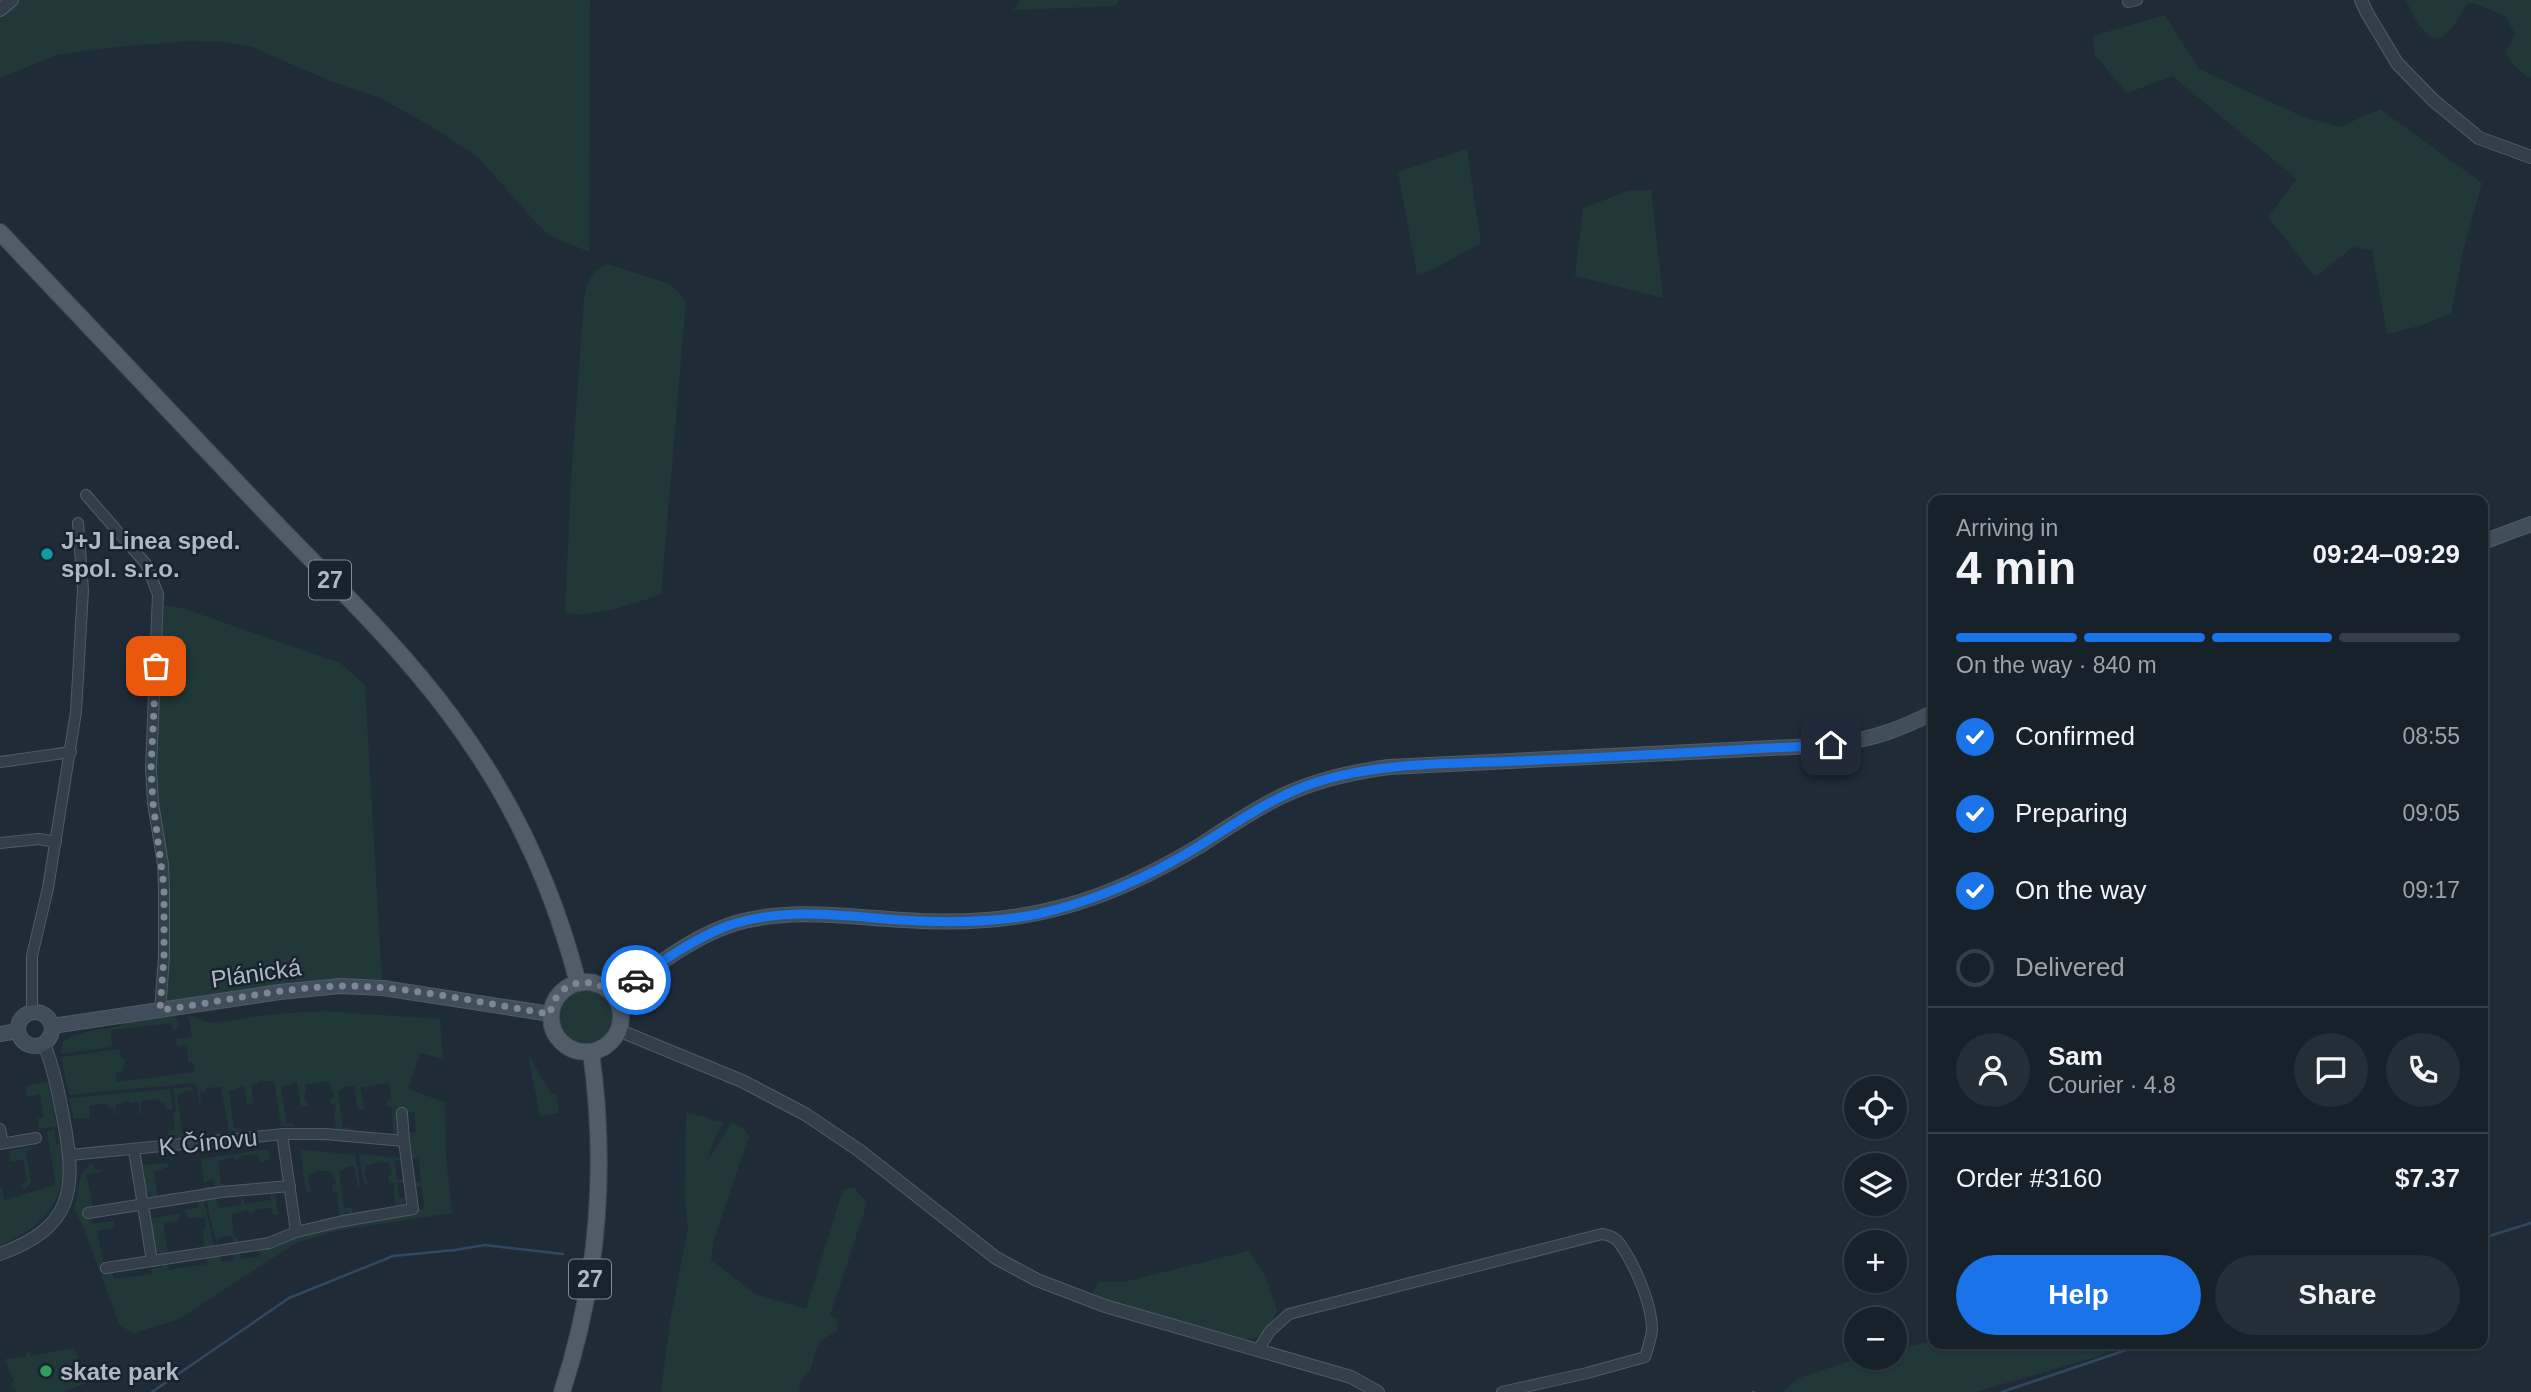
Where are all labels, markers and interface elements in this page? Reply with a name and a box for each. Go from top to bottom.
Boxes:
text: Arriving in [1956,515,2058,541]
place label: J+J Linea sped. spol. s.r.o. [61,527,240,582]
text: 09:24–09:29 [2313,539,2460,569]
text: 4 min [1956,542,2076,594]
marker: J+J Linea sped. spol. s.r.o. [39,546,55,562]
road number: 27 [309,560,351,600]
pin [126,636,186,696]
icon: bag [137,647,175,685]
text: On the way · 840 m [1956,652,2157,678]
pin [1801,715,1861,775]
icon: check [1956,718,1994,756]
text: Confirmed [2015,721,2135,751]
text: 08:55 [2402,723,2460,749]
icon: home [1812,726,1850,764]
icon: check [1956,795,1994,833]
text: Preparing [2015,798,2128,828]
text: 09:05 [2402,800,2460,826]
icon: check [1956,872,1994,910]
text: On the way [2015,875,2147,905]
text: 09:17 [2402,877,2460,903]
courier [601,945,671,1015]
text: Delivered [2015,952,2125,982]
street label: Plánická [209,953,303,993]
icon: car [617,961,655,999]
button: person [1956,1033,2030,1107]
button: chat [2294,1033,2368,1107]
button: phone [2386,1033,2460,1107]
text: Sam [2048,1041,2103,1071]
text: Courier · 4.8 [2048,1072,2176,1098]
map controls [1844,1076,1907,1370]
button: locate [1844,1076,1907,1139]
street label: K Čínovu [157,1123,259,1161]
button: layers [1844,1153,1907,1216]
text: Order #3160 [1956,1163,2102,1193]
text: $7.37 [2395,1163,2460,1193]
button: + [1844,1230,1907,1293]
button: Help [1956,1255,2201,1335]
button: Share [2215,1255,2460,1335]
road number: 27 [569,1260,611,1298]
button: − [1844,1307,1907,1370]
place label: skate park [60,1358,179,1385]
marker: skate park [38,1363,54,1379]

